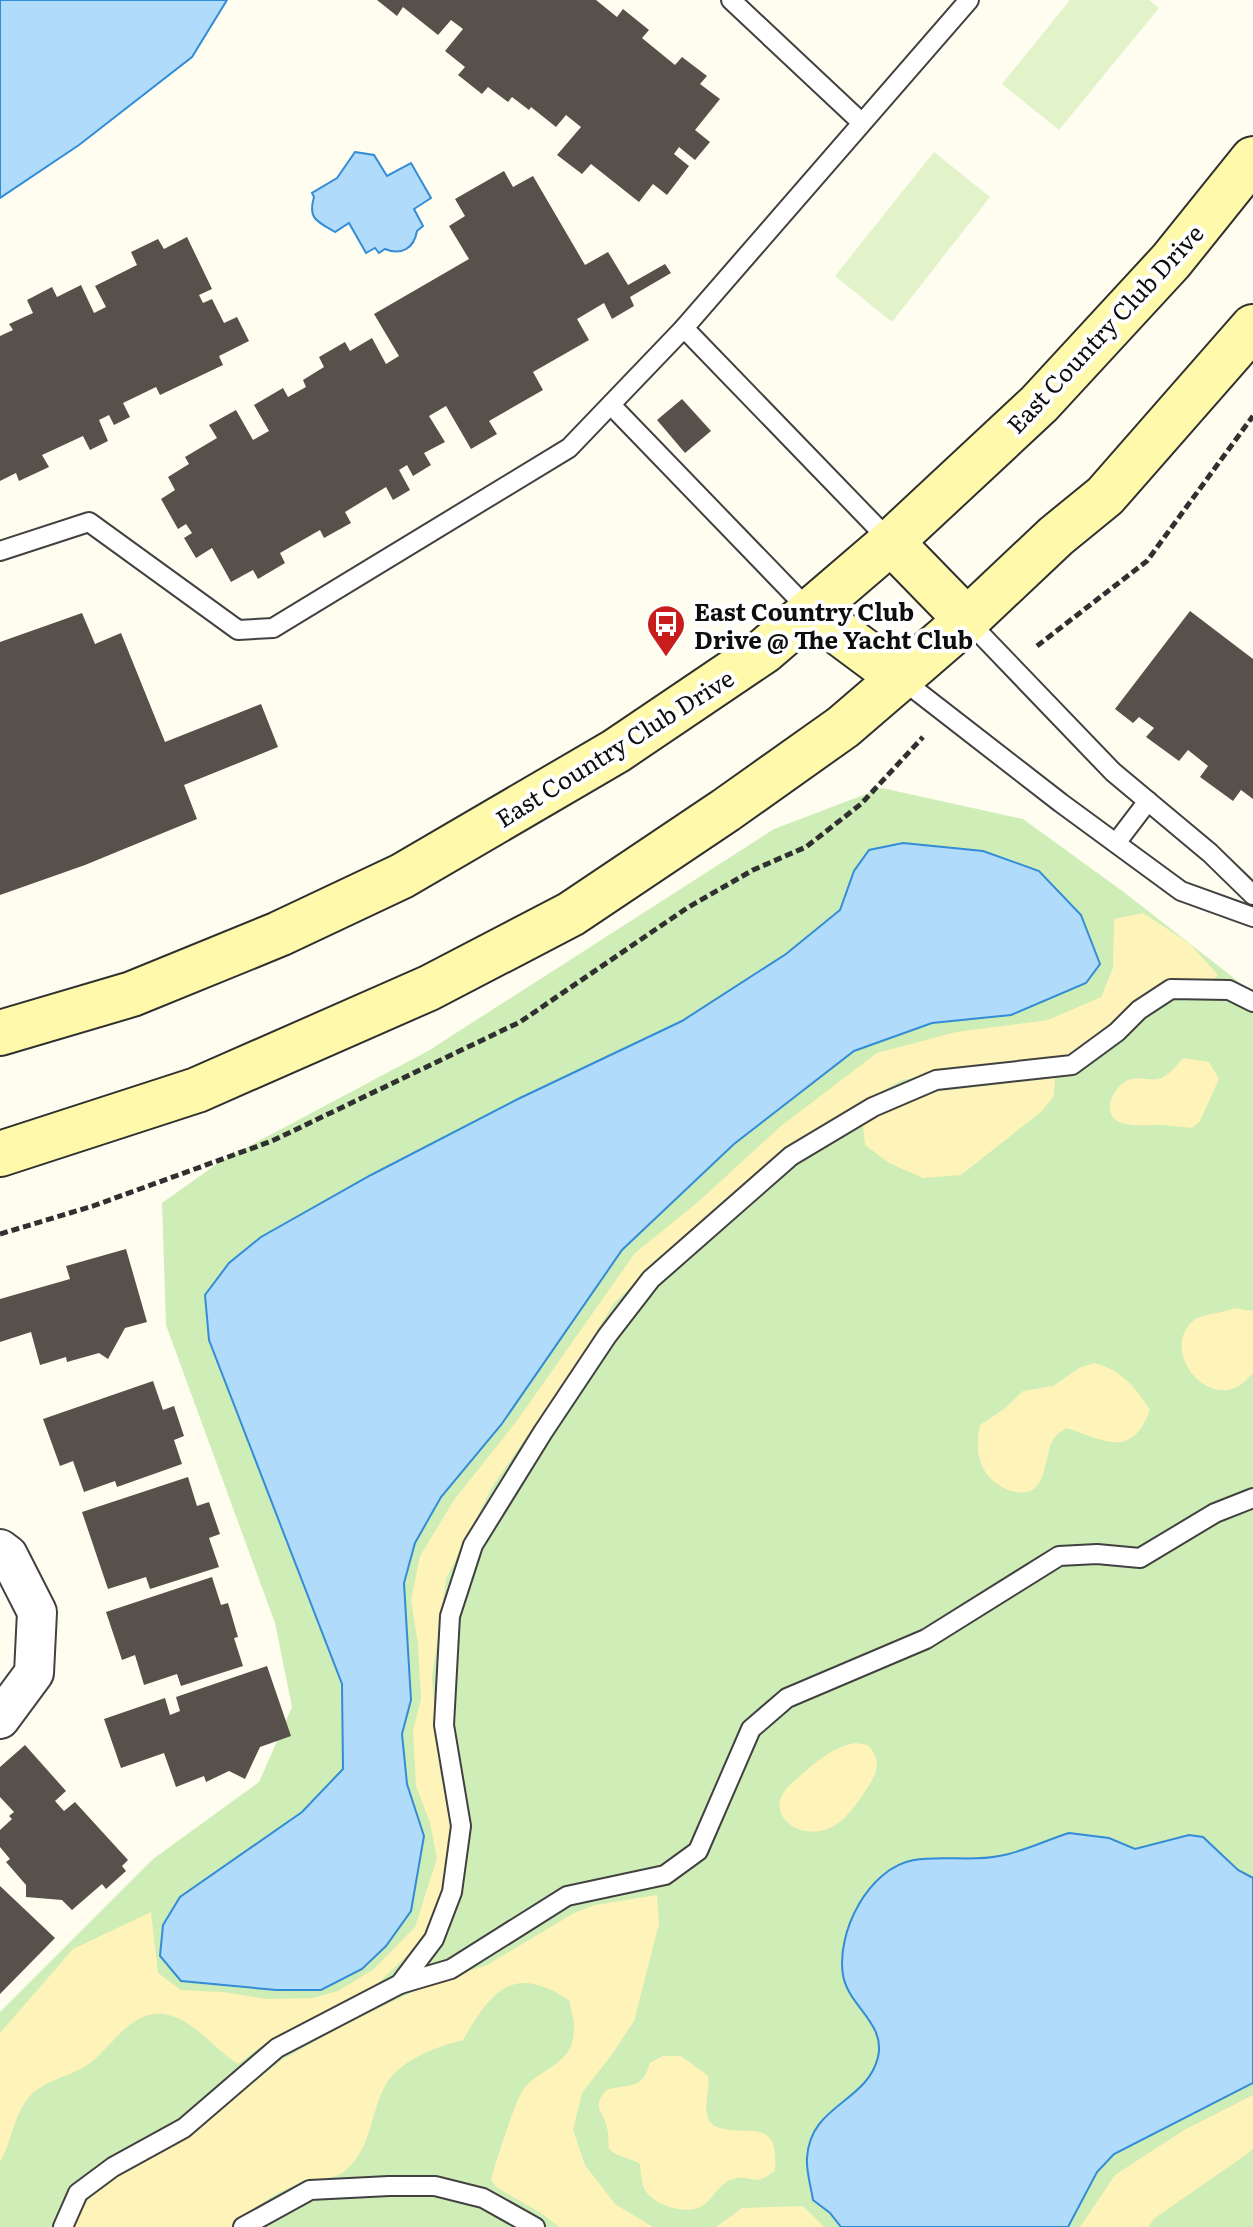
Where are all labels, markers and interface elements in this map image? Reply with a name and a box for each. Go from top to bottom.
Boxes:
street label: East Country Club Drive [998,216,1210,440]
place label: East Country Club Drive @ The Yacht Club [694,593,973,656]
bus stop icon: East Country Club Drive @ The Yacht Club [645,603,687,658]
street label: East Country Club Drive [488,659,740,835]

